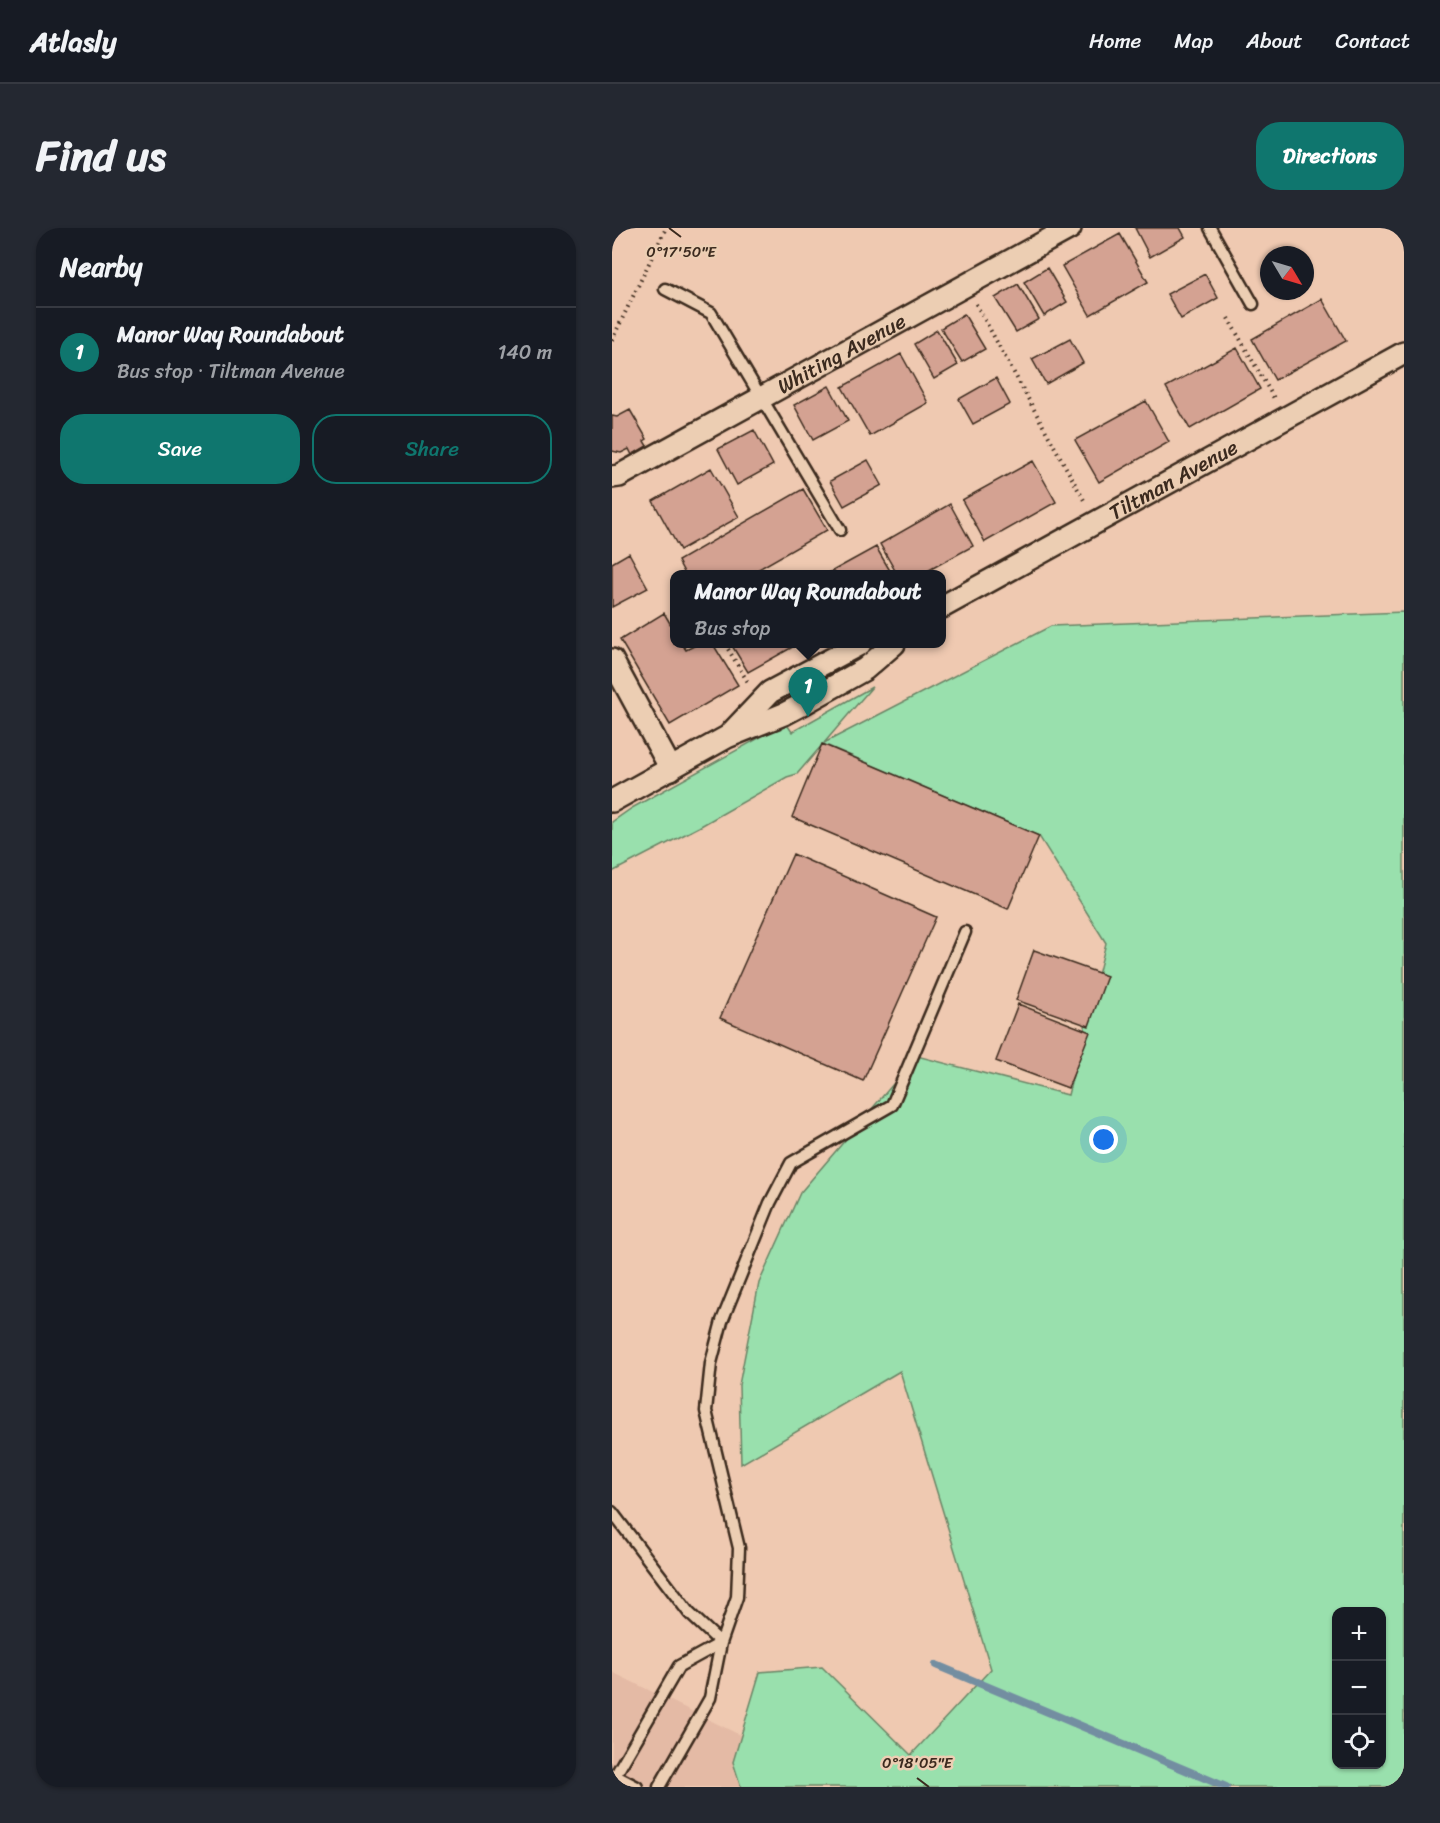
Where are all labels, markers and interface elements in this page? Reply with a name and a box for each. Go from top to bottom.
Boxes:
text: Atlasly [30,17,117,66]
text: Home [1089,22,1141,60]
text: Map [1174,22,1213,60]
text: About [1246,22,1303,60]
text: Contact [1336,22,1410,60]
text: Find us [36,119,166,193]
button: Directions [1256,122,1404,190]
text: 0°17'50"E [646,239,718,265]
text: Nearby [60,244,142,290]
north arrow [1260,246,1314,300]
street label: Whiting Avenue [770,303,913,405]
text: Manor Way Roundabout [117,315,344,354]
text: 1 [75,335,84,370]
text: 140 m [498,335,552,370]
text: Bus stop · Tiltman Avenue [117,354,345,389]
button: Save [60,414,300,484]
button: Share [312,414,552,484]
street label: Tiltman Avenue [1101,429,1245,531]
popup [670,570,946,648]
text: Manor Way Roundabout [695,572,921,611]
text: Bus stop [695,611,770,646]
pin: 1 [788,668,828,717]
your location [1089,1125,1118,1154]
map controls [1332,1607,1386,1769]
button: + [1332,1607,1386,1661]
button: − [1332,1661,1386,1715]
button: locate [1332,1715,1386,1769]
text: 0°18'05"E [882,1750,954,1776]

